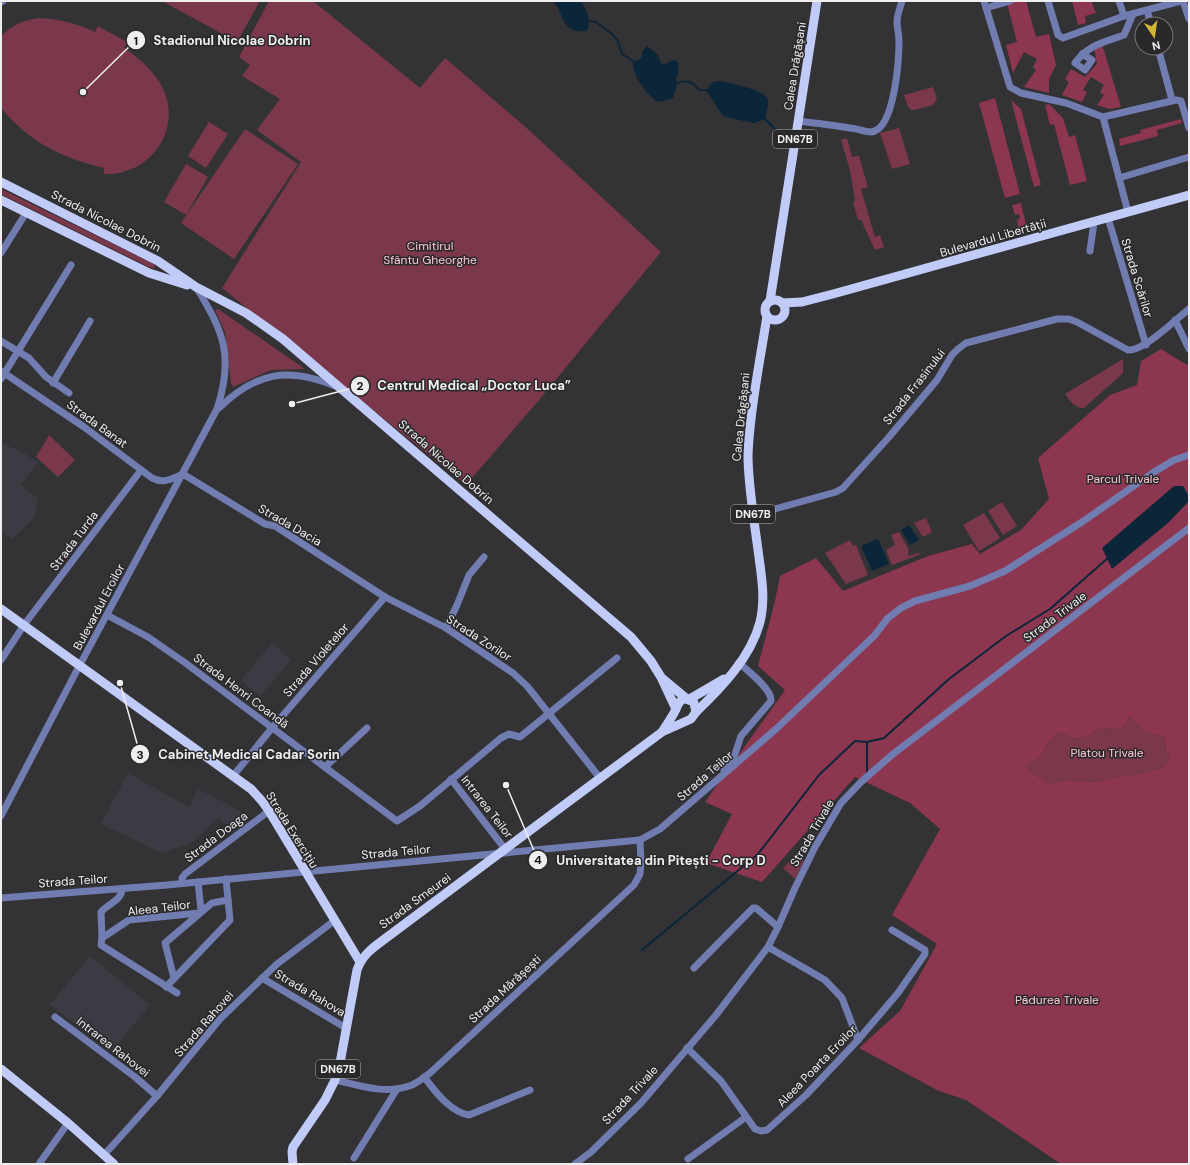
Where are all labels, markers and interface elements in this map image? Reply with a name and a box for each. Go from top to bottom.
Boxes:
north arrow [1134,16,1174,56]
street label: Calea Drăgășani [780,21,810,111]
callout: Stadionul Nicolae Dobrin [126,28,319,53]
text: Stadionul Nicolae Dobrin [153,32,311,49]
text: 1 [134,33,138,49]
text: N [1151,38,1162,53]
road number: DN67B [773,130,817,148]
street label: Strada Nicolae Dobrin [48,186,164,256]
street label: Bulevardul Libertății [938,215,1048,261]
street label: Strada Scărilor [1117,237,1157,320]
park label: Cimitirul Sfântu Gheorghe [383,238,477,268]
street label: Strada Frasinului [879,346,949,428]
street label: Calea Drăgășani [728,372,754,462]
callout: Centrul Medical „Doctor Luca” [350,373,579,398]
text: Centrul Medical „Doctor Luca” [377,377,571,394]
text: 2 [357,378,364,394]
street label: Strada Banat [63,396,131,452]
street label: Strada Nicolae Dobrin [395,416,497,508]
park label: Parcul Trivale [1087,471,1159,487]
street label: Strada Dacia [255,500,325,550]
road number: DN67B [731,505,775,523]
street label: Strada Turda [46,508,102,574]
street label: Bulevardul Eroilor [69,561,129,653]
street label: Strada Trivale [1020,588,1090,646]
street label: Strada Zorilor [443,611,515,665]
street label: Strada Violetelor [280,619,353,700]
street label: Strada Henri Coandă [190,650,292,732]
callout: Cabinet Medical Cadar Sorin [130,742,347,767]
park label: Platou Trivale [1070,745,1144,761]
text: Cabinet Medical Cadar Sorin [158,746,340,763]
text: 3 [136,747,144,763]
street label: Strada Teilor [674,747,737,805]
street label: Intrarea Teilor [457,772,517,842]
street label: Strada Exercițiu [262,789,322,871]
street label: Strada Trivale [786,796,838,870]
street label: Strada Doaga [181,808,251,866]
street label: Strada Teilor [361,841,432,863]
callout: Universitatea din Pitești - Corp D [528,848,773,873]
text: 4 [534,852,542,868]
text: Universitatea din Pitești - Corp D [556,852,766,869]
street label: Strada Smeurei [376,869,454,932]
street label: Strada Teilor [38,871,109,891]
street label: Aleea Teilor [126,896,192,920]
street label: Strada Mărășești [465,951,545,1027]
street label: Strada Rahova [272,966,348,1020]
street label: Strada Rahovei [171,987,237,1060]
park label: Pădurea Trivale [1015,992,1099,1008]
street label: Intrarea Rahovei [73,1013,153,1081]
street label: Aleea Poarta Eroilor [774,1021,861,1111]
road number: DN67B [316,1060,360,1078]
street label: Strada Trivale [598,1062,662,1128]

